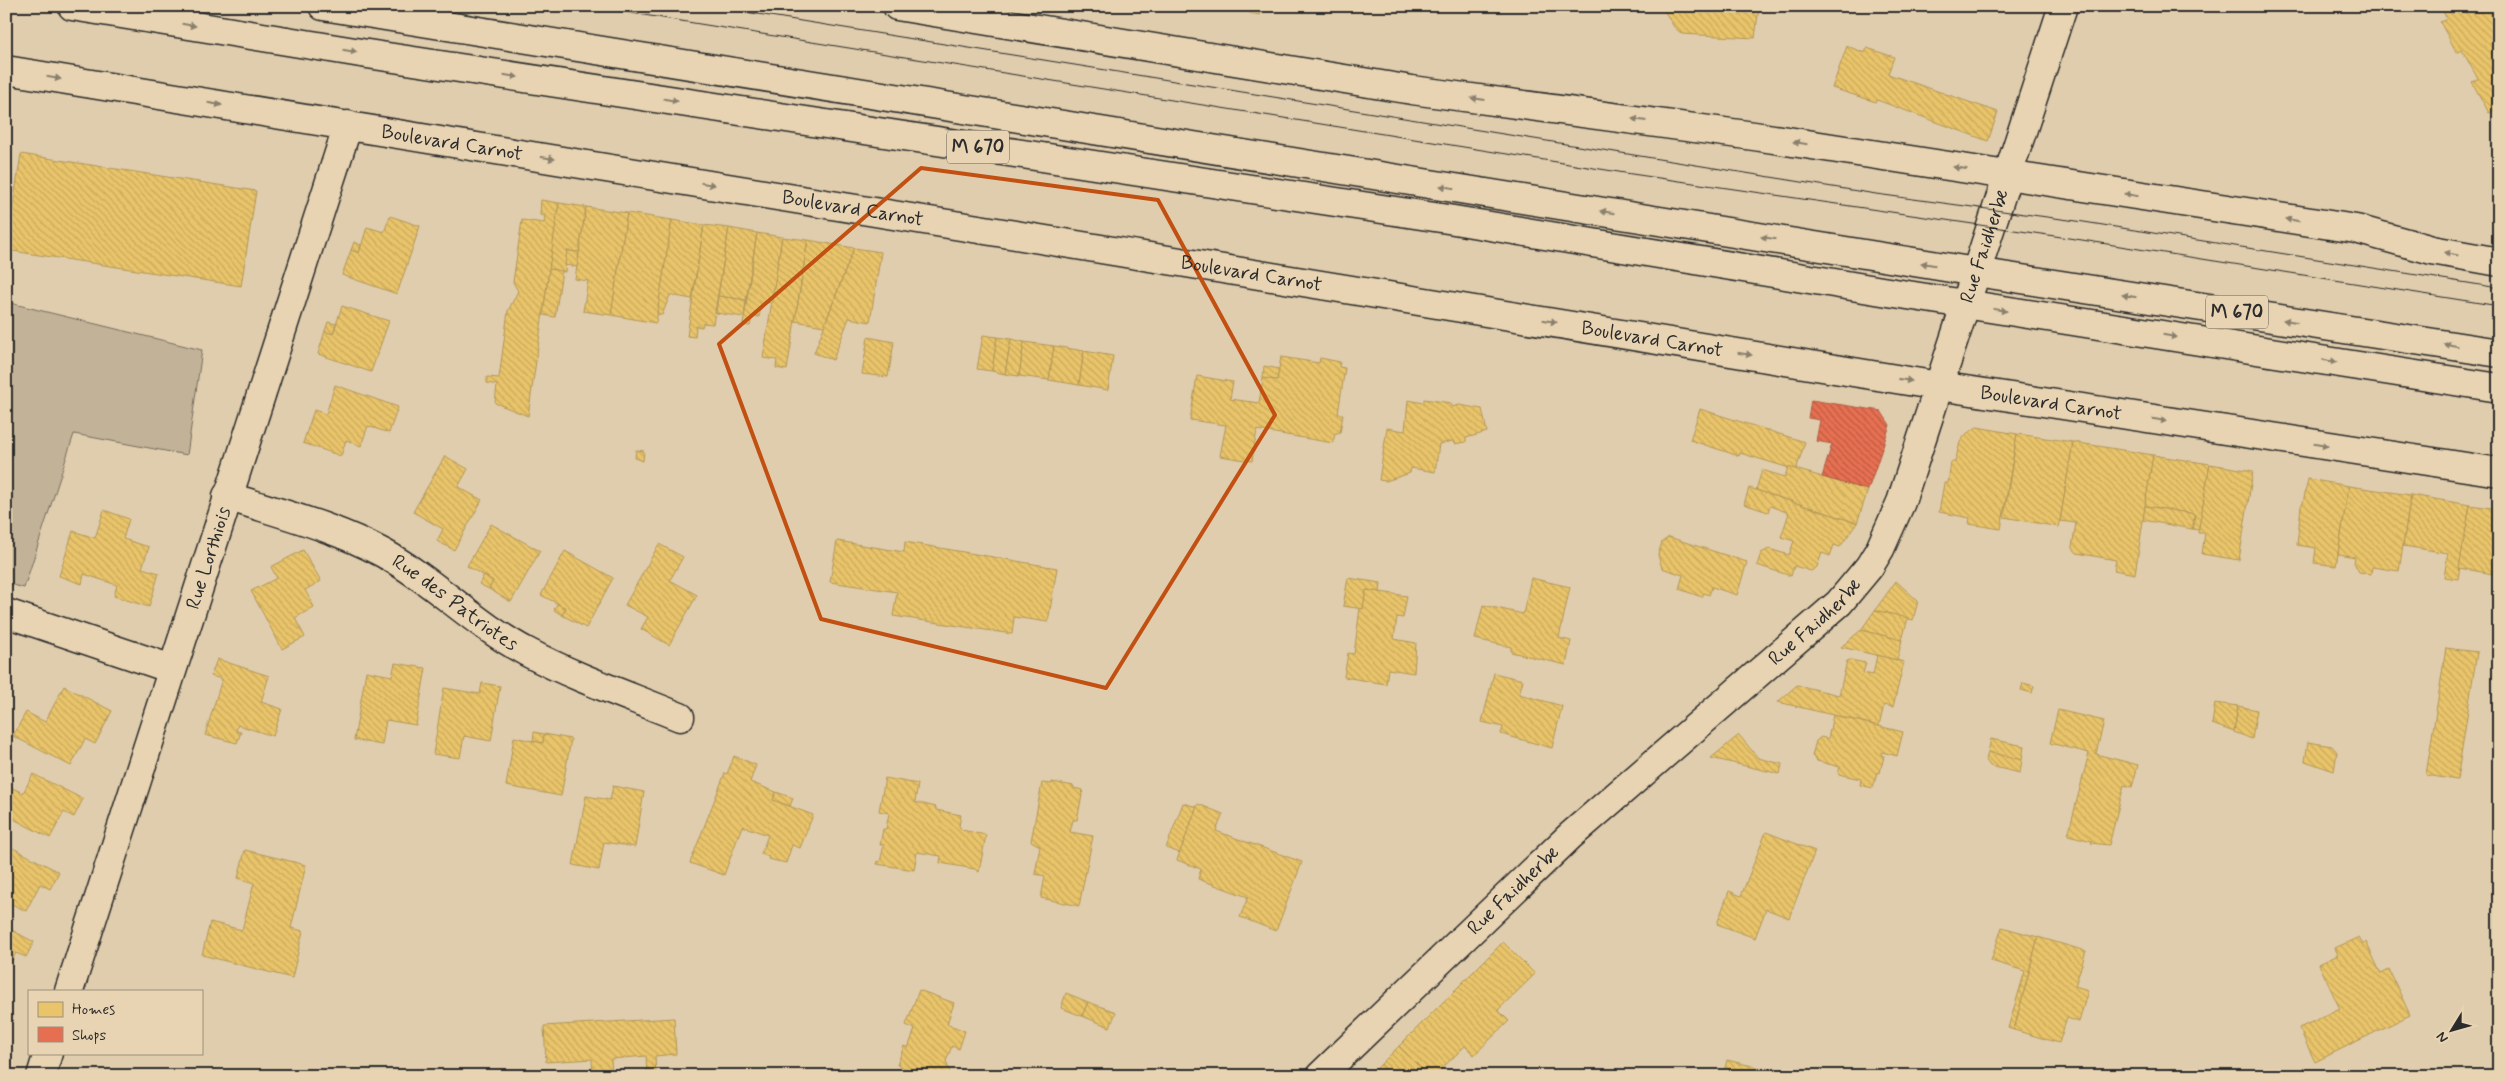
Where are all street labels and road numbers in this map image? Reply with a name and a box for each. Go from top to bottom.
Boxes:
street label: Boulevard Carnot [379,118,525,168]
road number: M 670 [947,130,1009,163]
street label: Boulevard Carnot [780,184,925,233]
street label: Rue Faidherbe [1953,186,2016,307]
street label: Boulevard Carnot [1179,249,1324,298]
road number: M 670 [2206,296,2268,328]
street label: Boulevard Carnot [1579,314,1725,364]
street label: Boulevard Carnot [1978,379,2124,427]
street label: Rue Lorthiois [179,503,238,613]
street label: Rue des Patriotes [387,548,523,658]
street label: Rue Faidherbe [1762,572,1868,672]
street label: Rue Faidherbe [1461,840,1565,941]

